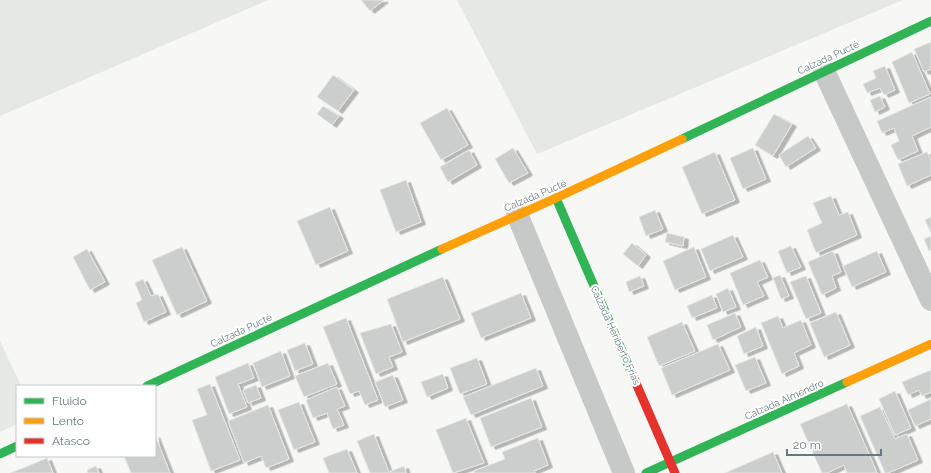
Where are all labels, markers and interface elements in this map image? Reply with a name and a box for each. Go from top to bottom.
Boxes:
street label: Calzada Pucté [796,38,861,76]
street label: Calzada Pucté [502,177,568,213]
street label: Calzada Heriberto Frías [589,284,642,387]
street label: Calzada Pucté [209,311,274,349]
street label: Calzada Almendro [743,377,825,422]
legend [16,385,156,457]
text: Fluido [52,394,87,408]
text: Lento [52,414,84,428]
scale bar [787,431,881,457]
text: Atasco [52,434,90,448]
text: 20 m [793,438,821,452]

